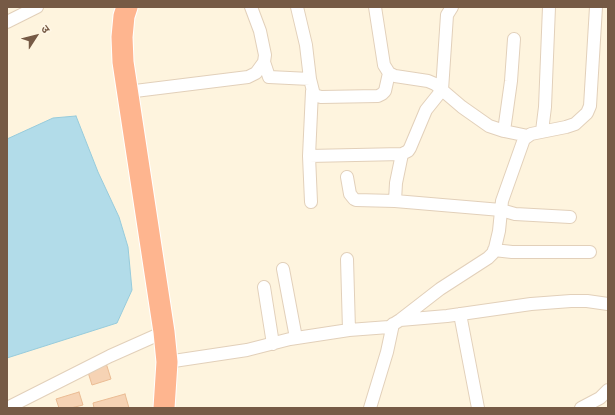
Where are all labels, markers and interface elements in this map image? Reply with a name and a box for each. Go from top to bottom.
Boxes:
north arrow [16,16,56,56]
text: उ [38,22,53,36]

